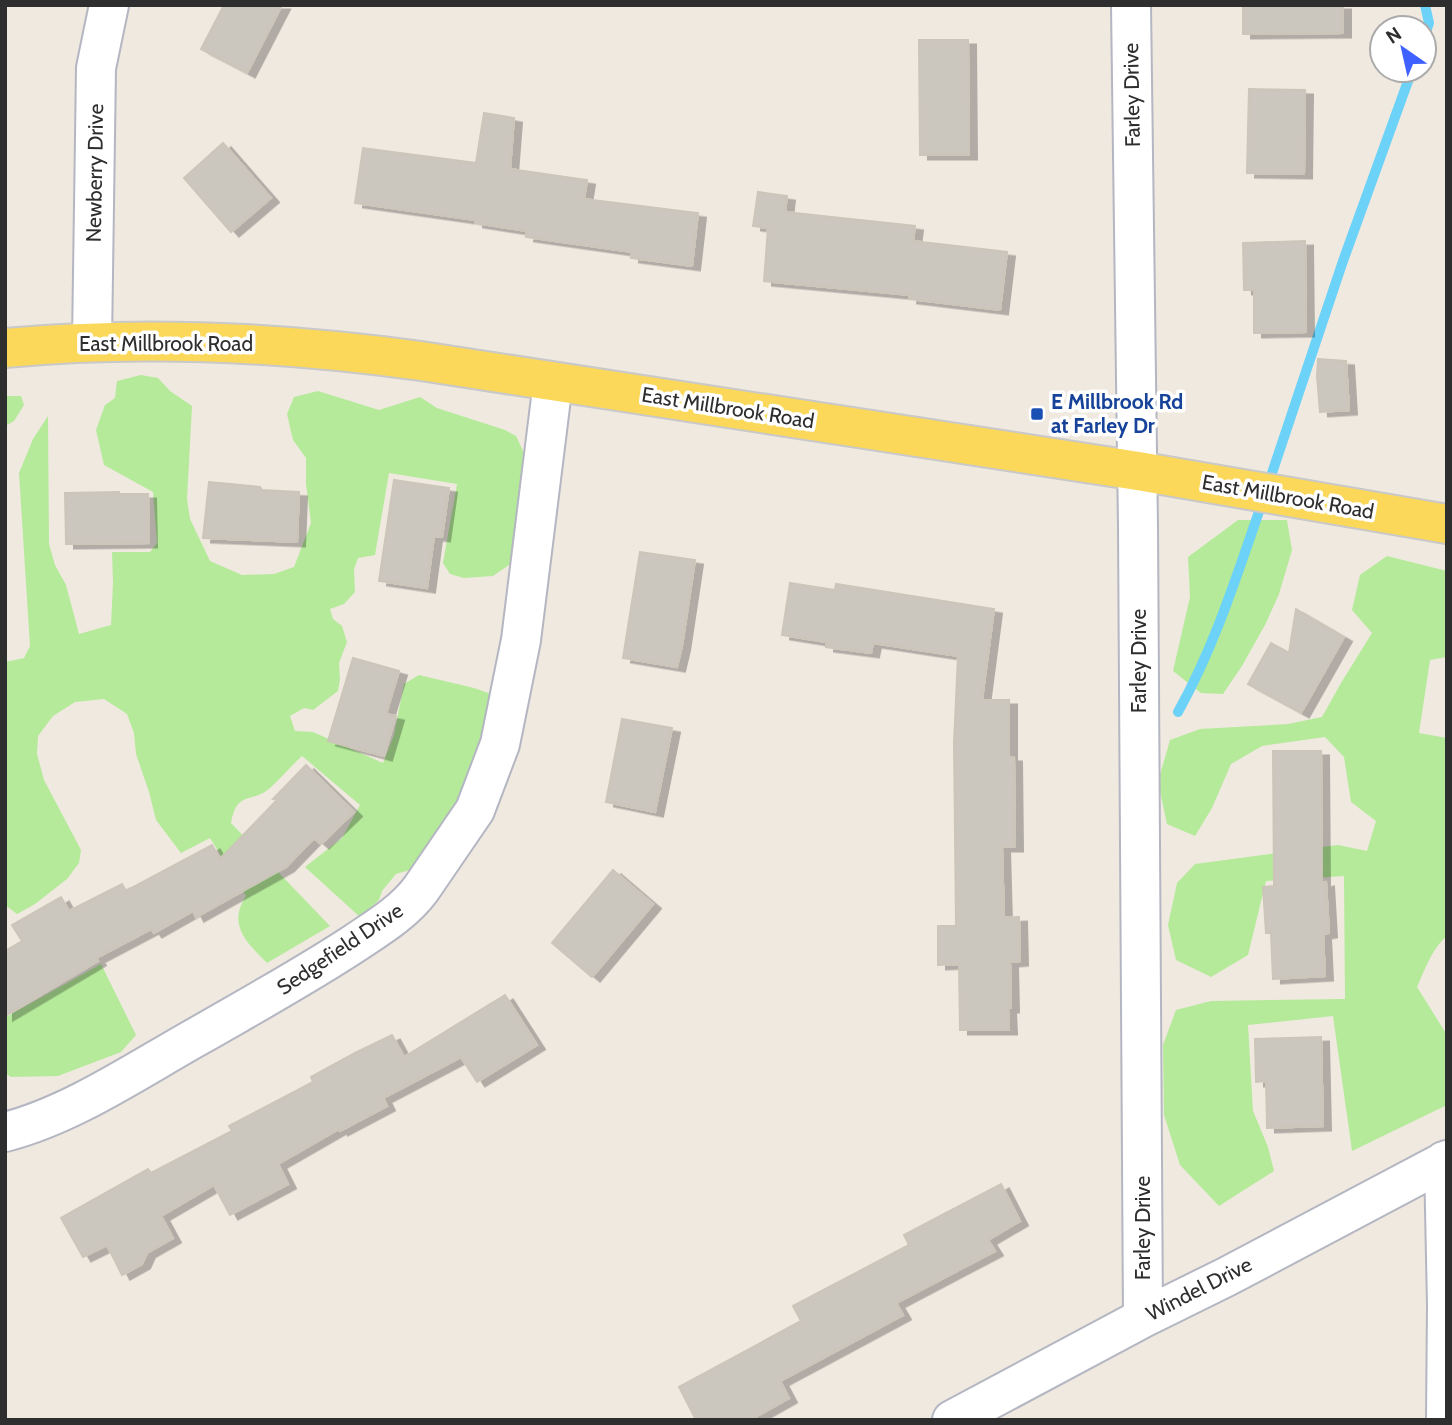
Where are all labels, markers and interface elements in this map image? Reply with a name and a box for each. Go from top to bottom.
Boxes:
north arrow [1368,14,1438,84]
text: N [1382,22,1406,49]
street label: Farley Drive [1118,42,1145,147]
street label: Newberry Drive [81,103,108,242]
street label: East Millbrook Road [79,331,253,356]
street label: East Millbrook Road [640,382,816,433]
place label: E Millbrook Rd at Farley Dr [1051,389,1183,438]
marker: E Millbrook Rd at Farley Dr [1029,406,1045,422]
street label: East Millbrook Road [1200,469,1376,524]
street label: Farley Drive [1126,609,1151,713]
street label: Sedgefield Drive [272,897,408,1000]
street label: Farley Drive [1130,1176,1155,1280]
street label: Windel Drive [1142,1251,1256,1326]

